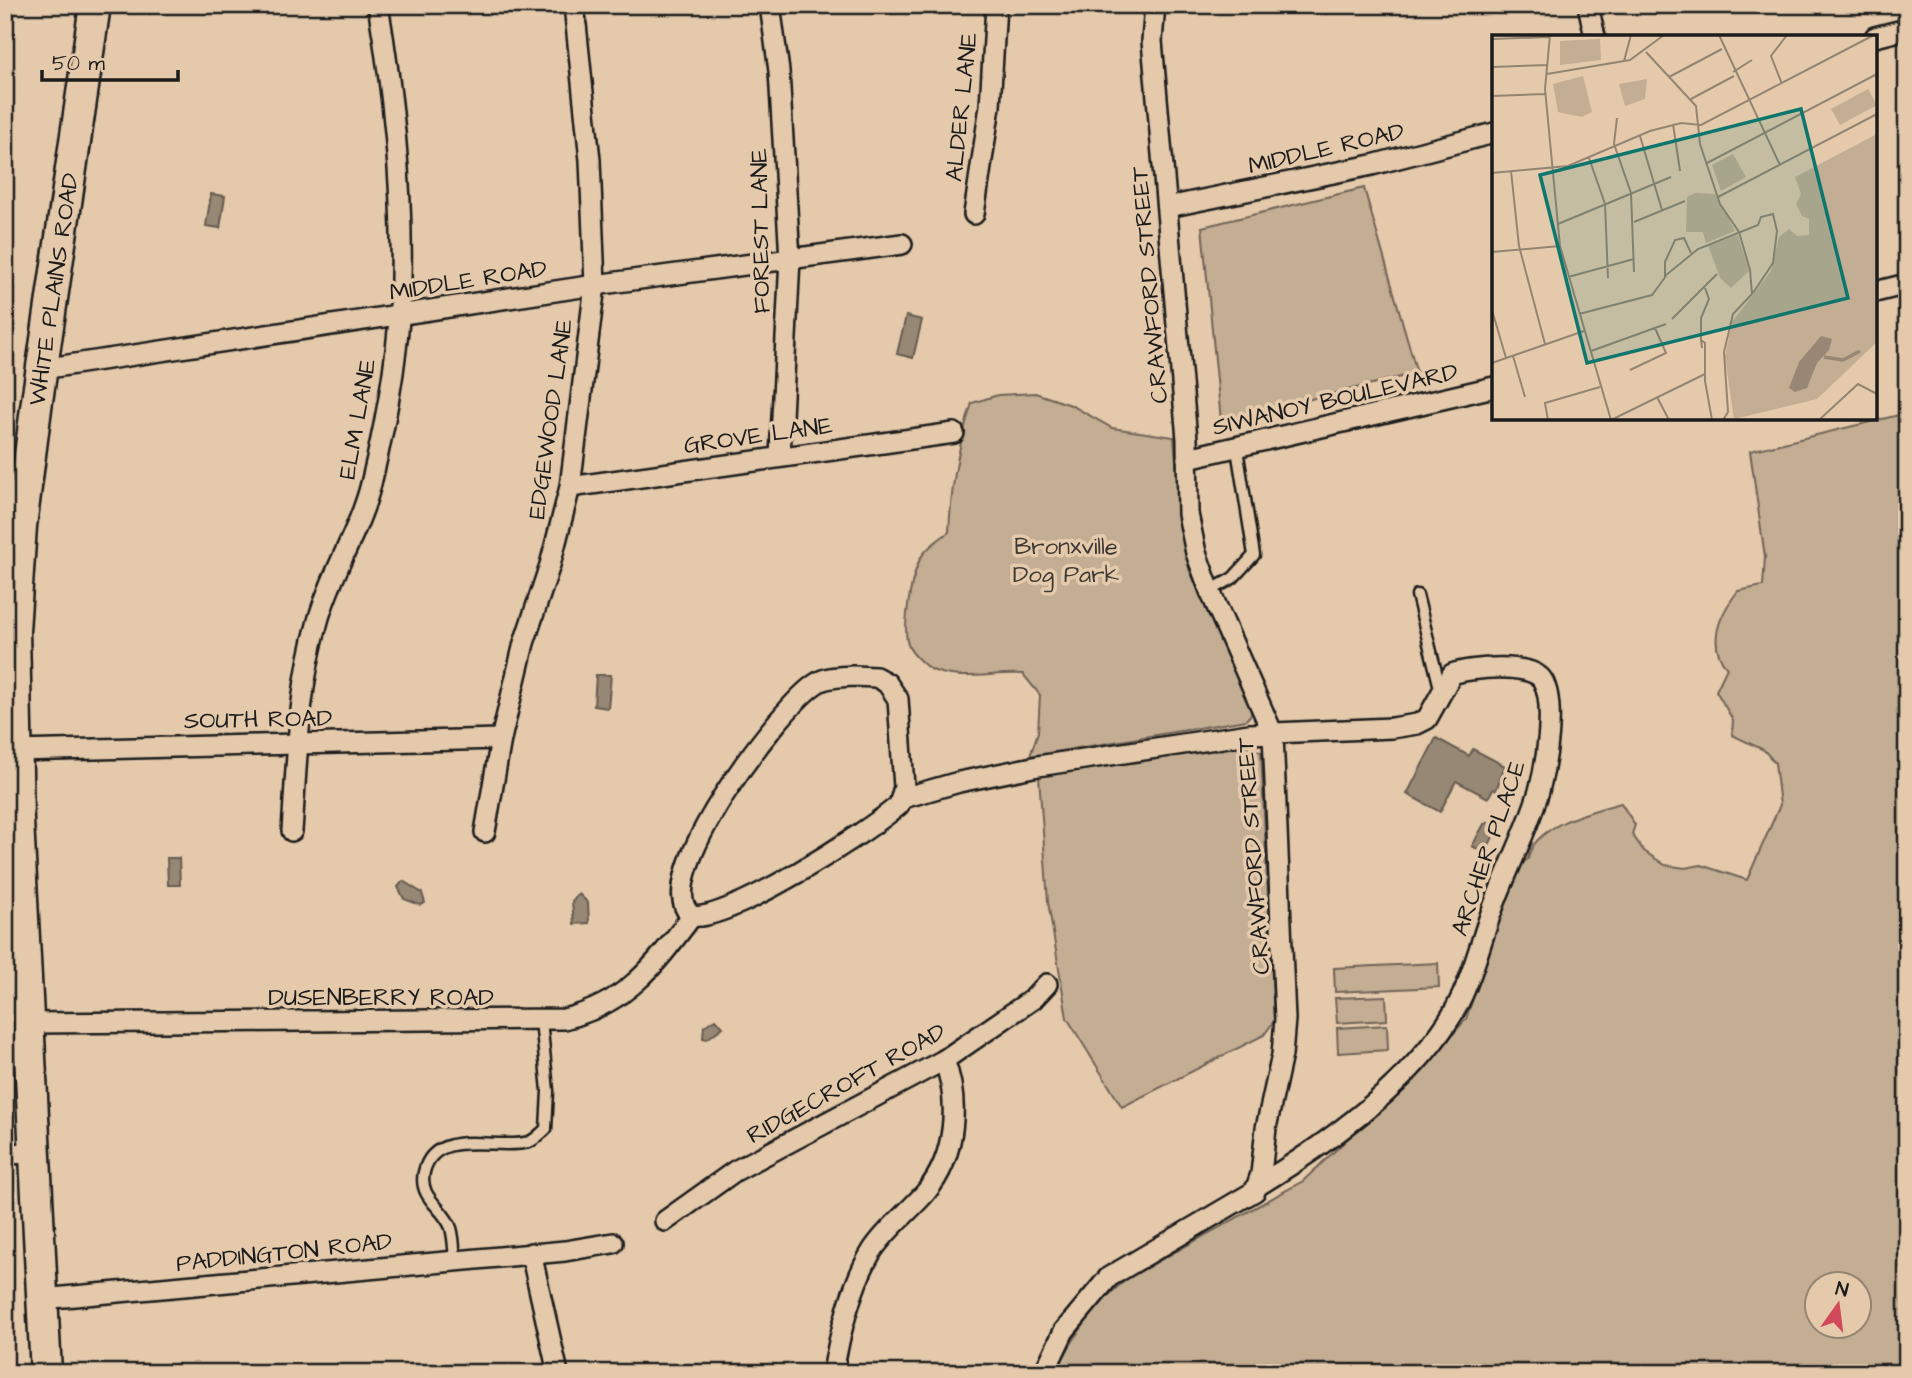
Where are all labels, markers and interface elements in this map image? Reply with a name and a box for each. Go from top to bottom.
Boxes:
street label: ALDER LANE [937,31,987,183]
inset map [1492,35,1877,420]
scale bar [42,38,178,82]
text: 50 m [52,49,106,78]
street label: MIDDLE ROAD [1245,115,1408,183]
street label: FOREST LANE [743,148,779,314]
street label: CRAWFORD STREET [1123,165,1177,405]
street label: WHITE PLAINS ROAD [21,171,88,408]
street label: MIDDLE ROAD [387,252,549,310]
street label: EDGEWOOD LANE [520,317,582,521]
street label: SIWANOY BOULEVARD [1209,355,1461,445]
street label: ELM LANE [331,356,385,482]
street label: GROVE LANE [682,409,835,463]
park label: Bronxville Dog Park [1013,530,1120,593]
street label: SOUTH ROAD [184,702,332,738]
street label: CRAWFORD STREET [1229,736,1279,976]
street label: ARCHER PLACE [1443,756,1535,941]
street label: DUSENBERRY ROAD [268,981,494,1015]
street label: RIDGECROFT ROAD [741,1015,952,1153]
street label: PADDINGTON ROAD [174,1225,394,1281]
north arrow [1804,1270,1874,1340]
text: N [1833,1275,1851,1305]

